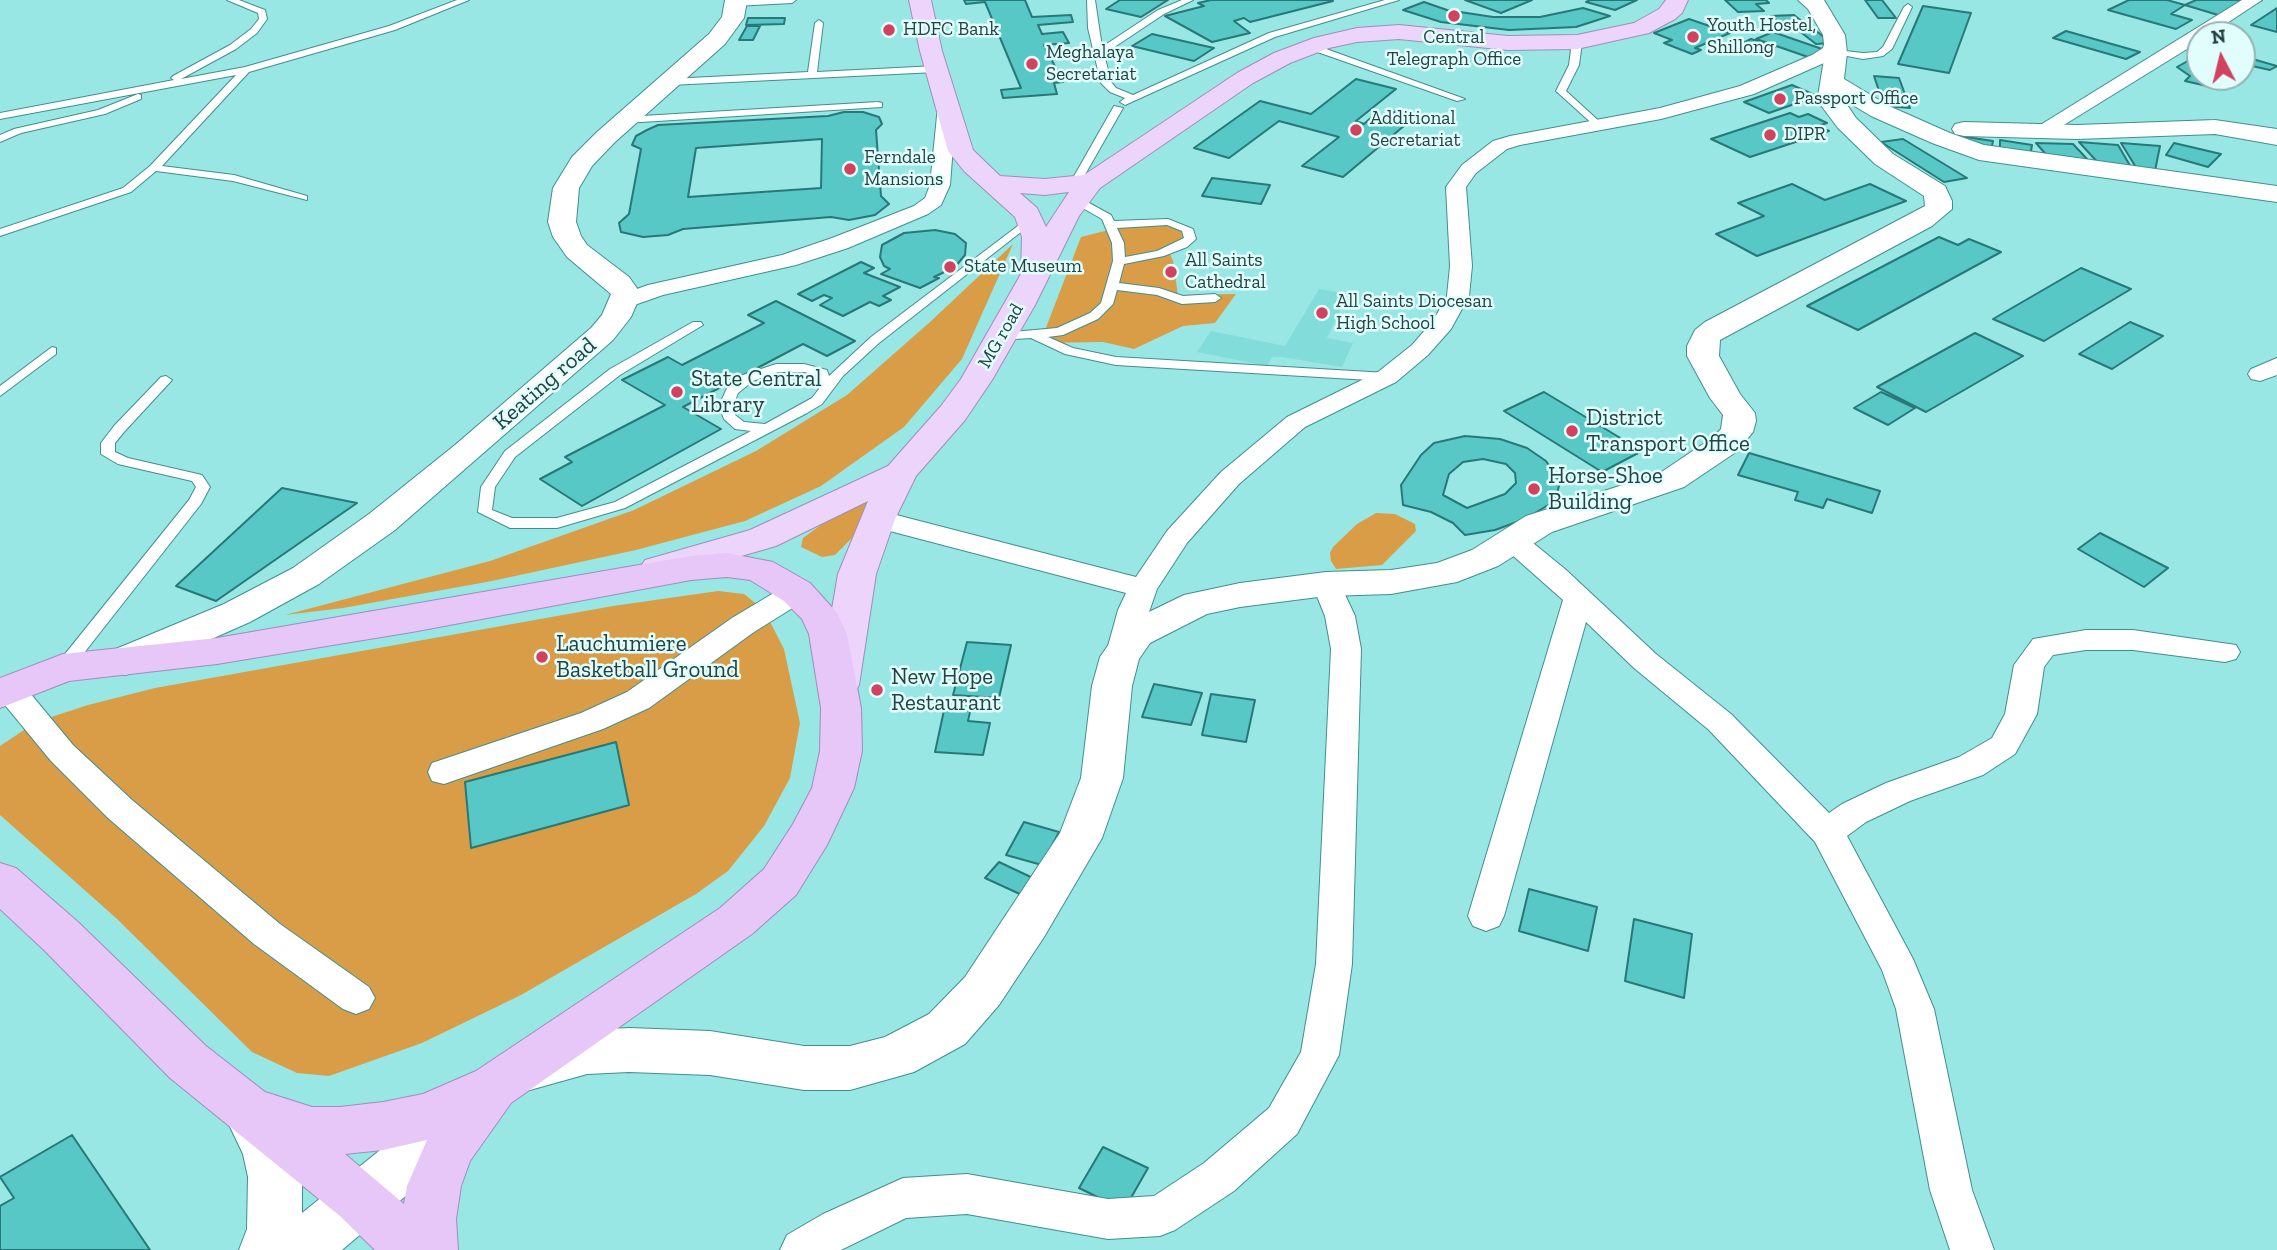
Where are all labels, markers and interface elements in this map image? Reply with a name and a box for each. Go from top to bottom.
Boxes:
marker: Central Telegraph Office [1446,8,1462,24]
place label: Youth Hostel, Shillong [1707,15,1816,59]
place label: HDFC Bank [903,19,999,41]
north arrow [2186,21,2256,91]
marker: HDFC Bank [881,22,897,38]
text: N [2210,24,2227,49]
place label: Central Telegraph Office [1387,27,1521,71]
marker: Youth Hostel, Shillong [1685,29,1701,45]
place label: Meghalaya Secretariat [1046,42,1136,86]
marker: Meghalaya Secretariat [1024,56,1040,72]
place label: Passport Office [1794,88,1918,110]
marker: Passport Office [1772,91,1788,107]
place label: Additional Secretariat [1370,108,1460,152]
marker: Additional Secretariat [1348,122,1364,138]
place label: DIPR [1784,124,1826,146]
marker: DIPR [1762,127,1778,143]
place label: Ferndale Mansions [864,147,943,191]
marker: Ferndale Mansions [842,161,858,177]
place label: All Saints Cathedral [1185,250,1266,294]
place label: State Museum [964,256,1082,278]
marker: State Museum [942,259,958,275]
marker: All Saints Cathedral [1163,264,1179,280]
place label: All Saints Diocesan High School [1336,291,1492,335]
street label: MG road [973,299,1029,373]
marker: All Saints Diocesan High School [1314,305,1330,321]
street label: Keating road [488,332,602,436]
place label: State Central Library [691,365,822,419]
marker: State Central Library [669,384,685,400]
place label: District Transport Office [1586,404,1750,458]
marker: District Transport Office [1564,423,1580,439]
place label: Horse-Shoe Building [1548,462,1663,516]
marker: Horse-Shoe Building [1526,481,1542,497]
place label: Lauchumiere Basketball Ground [556,630,739,684]
marker: Lauchumiere Basketball Ground [534,649,550,665]
place label: New Hope Restaurant [891,663,1001,717]
marker: New Hope Restaurant [869,682,885,698]

